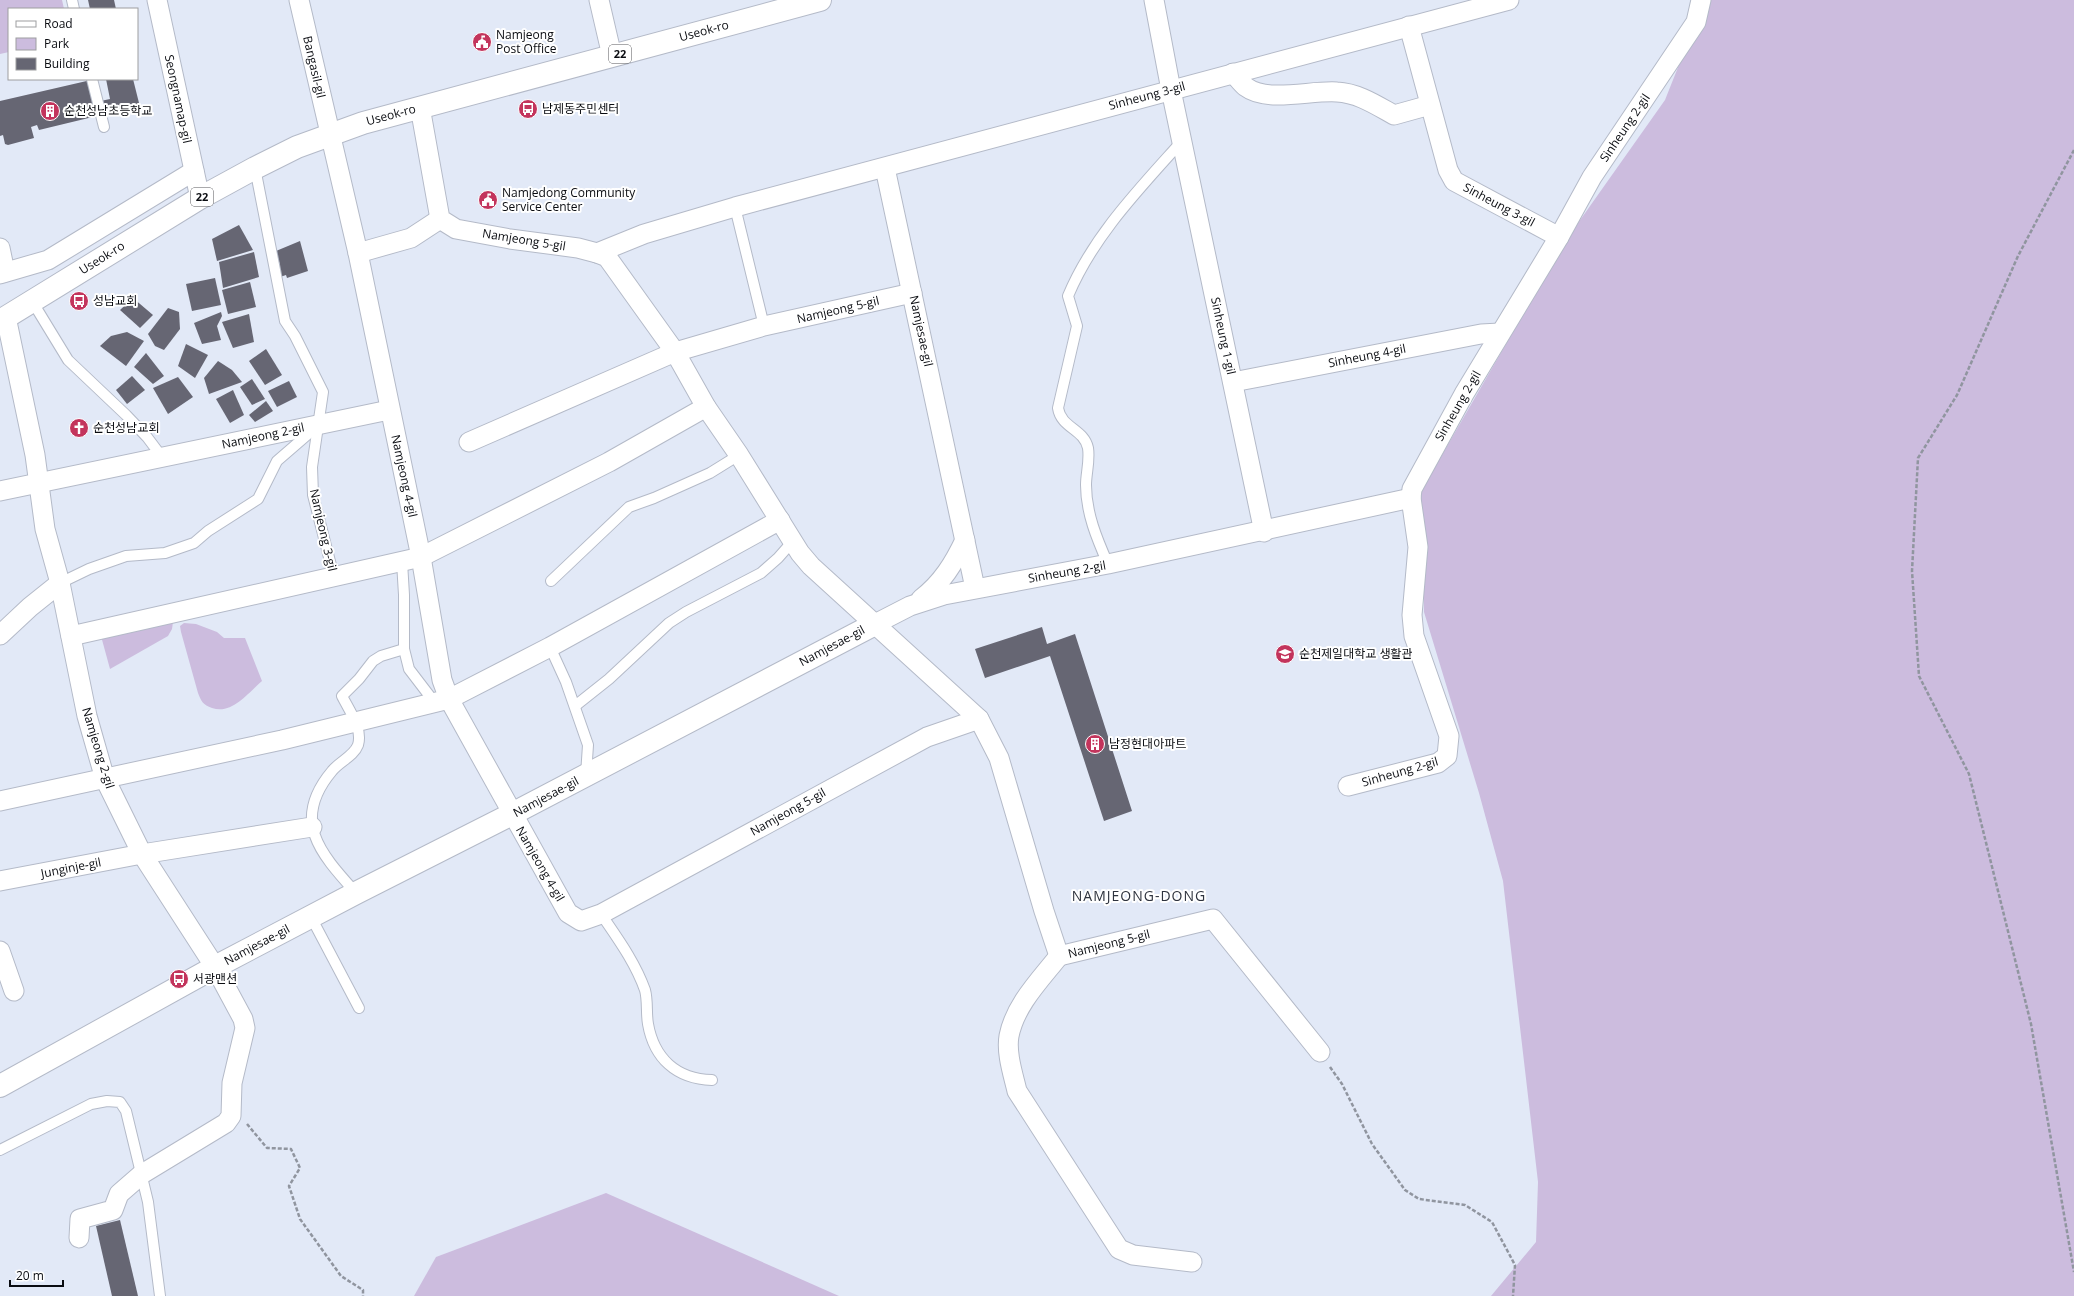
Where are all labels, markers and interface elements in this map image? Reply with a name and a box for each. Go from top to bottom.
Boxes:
legend [8,8,138,80]
text: Road [44,15,73,32]
street label: Useok-ro [677,16,731,45]
place label: Namjeong Post Office [496,26,557,57]
public building icon: Namjeong Post Office [471,31,493,53]
street label: Bangasil-gil [299,34,330,100]
text: Park [44,35,70,52]
road number: 22 [609,45,631,63]
street label: Seongnamap-gil [161,53,196,145]
text: Building [44,55,90,72]
street label: Sinheung 3-gil [1107,77,1187,114]
street label: Sinheung 2-gil [1596,90,1654,165]
bus stop icon: 남제동주민센터 [517,98,539,120]
building icon: 순천성남초등학교 [39,100,61,122]
street label: Useok-ro [364,100,418,129]
place label: 남제동주민센터 [542,100,619,117]
place label: 순천성남초등학교 [64,102,152,119]
street label: Sinheung 3-gil [1460,179,1538,231]
place label: Namjedong Community Service Center [502,184,636,215]
road number: 22 [191,188,213,206]
public building icon: Namjedong Community Service Center [477,189,499,211]
street label: Namjeong 5-gil [481,225,567,254]
street label: Useok-ro [76,237,128,278]
bus stop icon: 성남교회 [68,290,90,312]
place label: 성남교회 [93,292,137,309]
street label: Namjeong 5-gil [795,292,881,327]
street label: Namjesae-gil [906,294,937,368]
street label: Sinheung 1-gil [1207,296,1240,376]
street label: Sinheung 4-gil [1327,340,1407,371]
street label: Sinheung 2-gil [1431,367,1485,444]
church icon: 순천성남교회 [68,417,90,439]
street label: Namjeong 2-gil [220,418,306,453]
place label: 순천성남교회 [93,419,159,436]
street label: Namjeong 4-gil [387,433,422,519]
street label: Namjeong 3-gil [306,487,341,573]
street label: Sinheung 2-gil [1027,556,1107,587]
street label: Namjesae-gil [796,621,868,670]
school or university icon: 순천제일대학교 생활관 [1274,643,1296,665]
place label: 순천제일대학교 생활관 [1299,645,1413,662]
street label: Namjeong 2-gil [78,705,119,791]
building icon: 남정현대아파트 [1084,733,1106,755]
place label: 남정현대아파트 [1109,735,1186,752]
street label: Sinheung 2-gil [1360,752,1440,791]
street label: Namjesae-gil [510,772,582,821]
street label: Namjeong 5-gil [747,784,829,839]
street label: Namjeong 4-gil [512,823,569,904]
street label: Junginje-gil [38,853,102,882]
district label: NAMJEONG-DONG [1072,886,1206,905]
street label: Namjesae-gil [221,920,293,969]
street label: Namjeong 5-gil [1066,925,1152,962]
bus stop icon: 서광맨션 [168,968,190,990]
place label: 서광맨션 [193,970,237,987]
scale bar [10,1262,63,1288]
text: 20 m [16,1267,44,1284]

